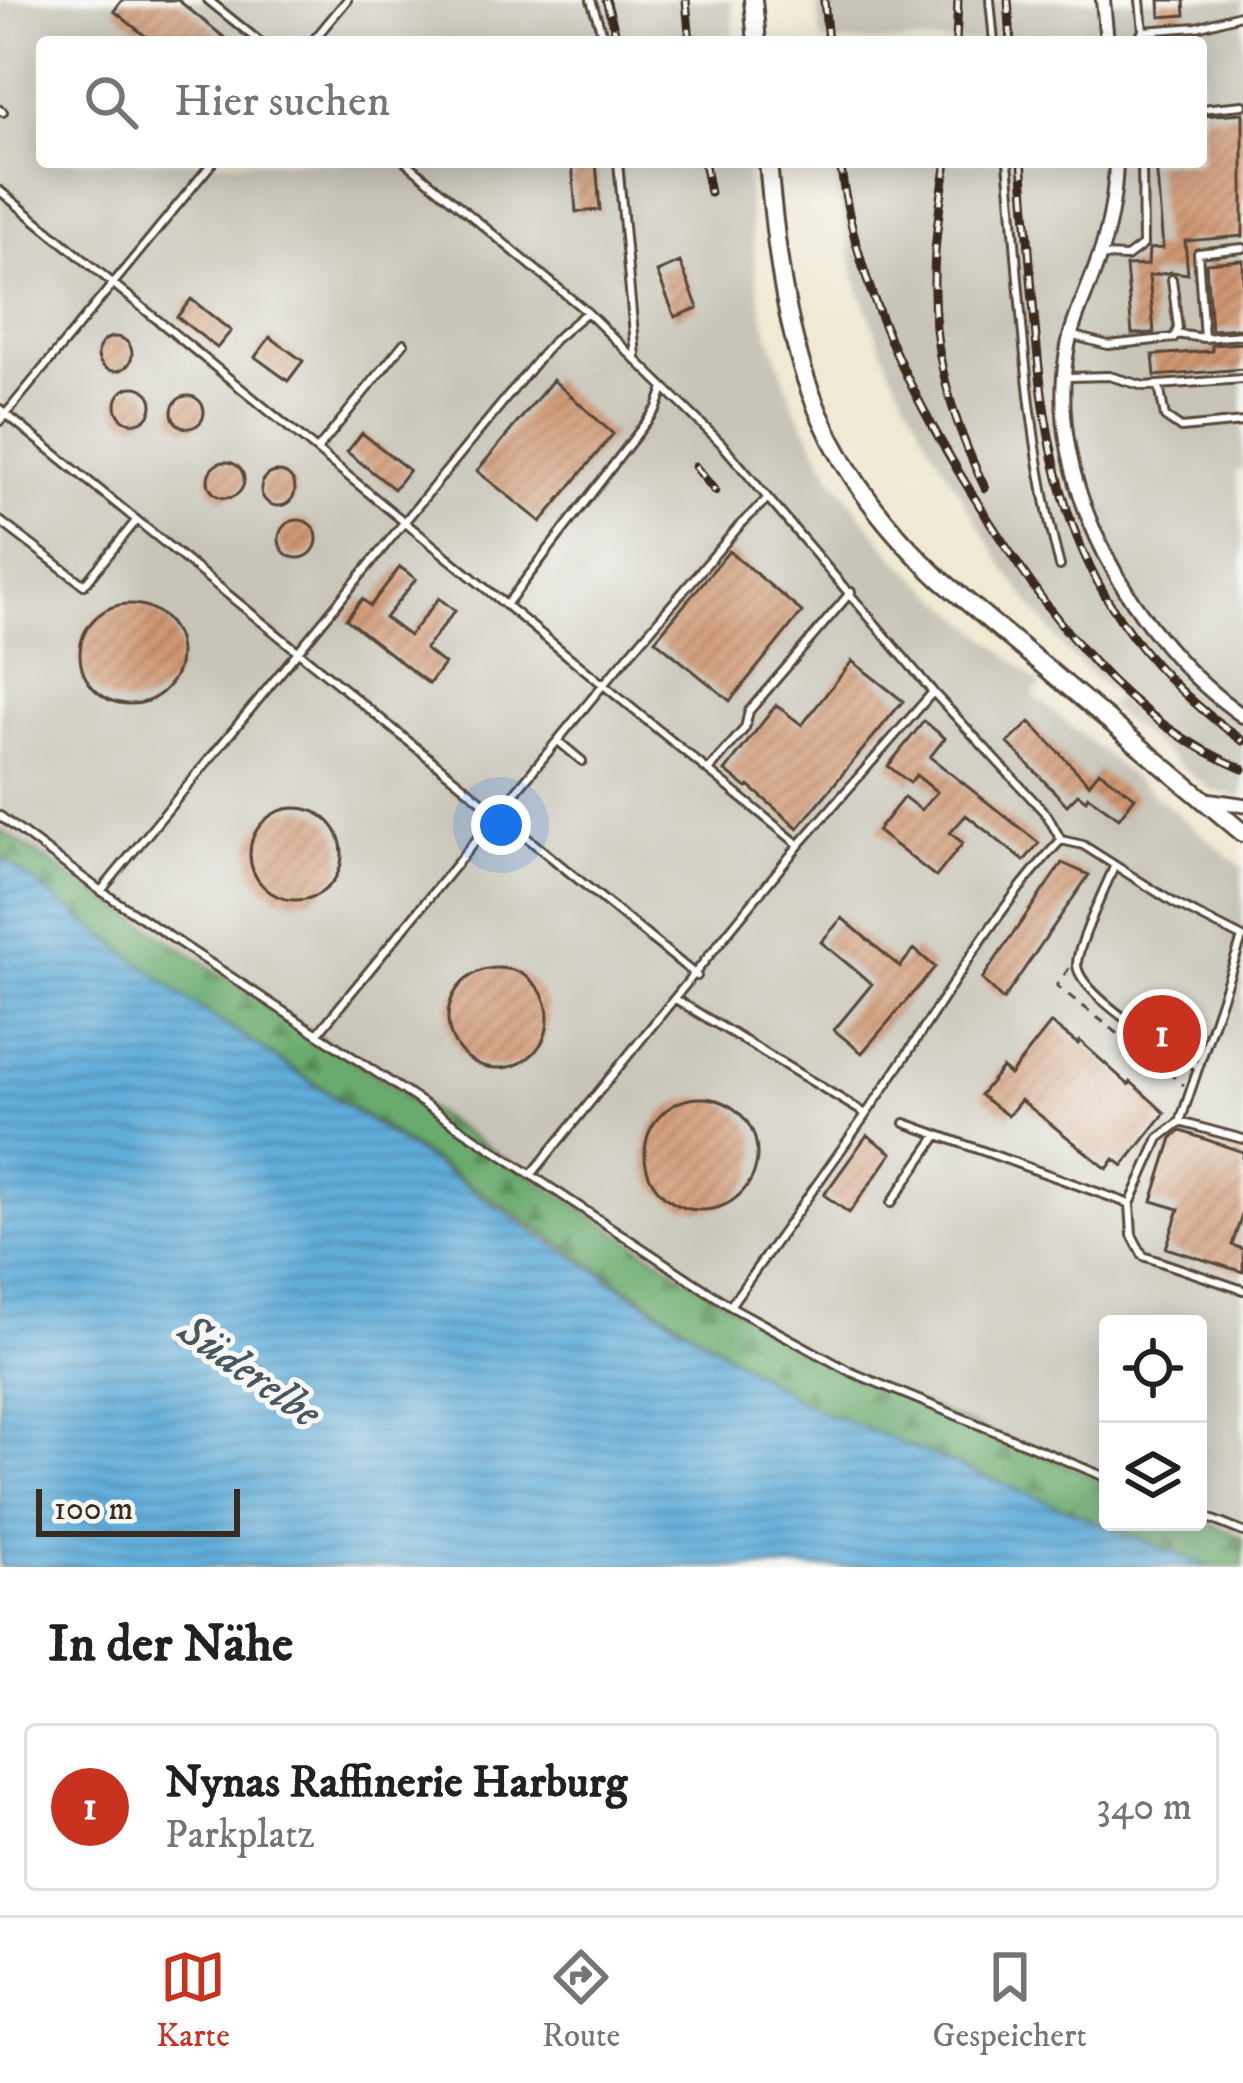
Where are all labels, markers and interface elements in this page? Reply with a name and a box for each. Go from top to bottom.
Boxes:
search box [36,36,1207,168]
icon: search [78,69,144,135]
text: Hier suchen [174,74,390,130]
your location [471,795,531,855]
pin: 1 [1123,989,1201,1079]
water label: Süderelbe [166,1302,333,1442]
map controls [1099,1315,1207,1531]
button: locate [1099,1315,1207,1423]
button: layers [1099,1423,1207,1531]
scale bar [36,1483,240,1536]
text: 100 m [54,1489,133,1530]
text: In der Nähe [48,1613,293,1677]
text: Nynas Raffinerie Harburg [165,1755,627,1811]
text: 1 [83,1783,97,1832]
text: 340 m [1096,1783,1192,1832]
text: Parkplatz [165,1811,315,1860]
tab: Karte [156,1944,230,2057]
tab: Route [542,1944,620,2057]
tab: Gespeichert [932,1944,1087,2057]

